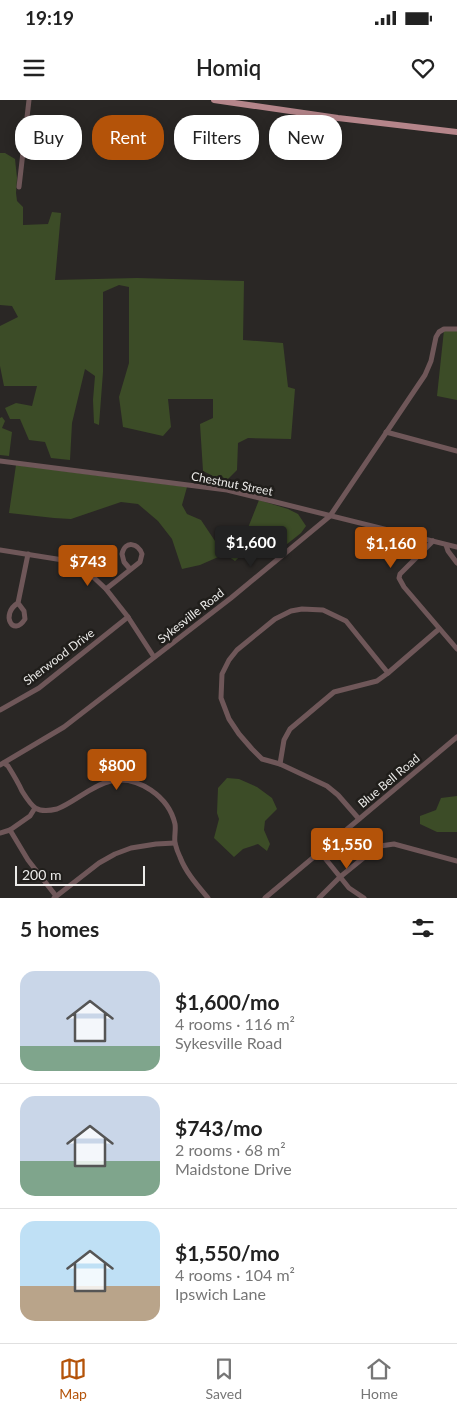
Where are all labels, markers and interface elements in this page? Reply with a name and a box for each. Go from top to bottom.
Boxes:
text: 19:19 [25,6,74,29]
icon: menu [20,54,48,82]
text: Homiq [196,54,261,81]
icon: heart [409,54,437,82]
chip: Buy [15,115,82,160]
chip: Rent [92,115,164,160]
chip: Filters [174,115,259,160]
chip: New [269,115,342,160]
street label: Chestnut Street [190,468,275,499]
pin: $1,600 [210,526,292,568]
pin: $1,160 [350,526,432,569]
text: $1,600 [226,532,276,551]
text: $1,160 [366,533,416,552]
pin: $743 [58,544,118,587]
text: $743 [69,551,107,570]
street label: Sykesville Road [154,585,227,646]
street label: Sherwood Drive [20,625,97,688]
pin: $800 [87,748,147,791]
street label: Blue Bell Road [355,750,423,811]
text: $800 [98,755,136,774]
pin: $1,550 [306,828,388,870]
text: $1,550 [322,834,372,853]
scale bar [15,863,145,886]
text: 200 m [22,866,61,883]
icon: filters [409,914,437,942]
text: 5 homes [20,916,99,941]
text: $1,600/mo [175,989,280,1014]
icon: home [60,991,120,1051]
text: 4 rooms · 116 m² [175,1014,295,1033]
text: Sykesville Road [175,1033,282,1052]
text: $743/mo [175,1115,263,1140]
icon: home [60,1116,120,1176]
text: 2 rooms · 68 m² [175,1140,286,1159]
text: Maidstone Drive [175,1159,292,1178]
text: $1,550/mo [175,1240,280,1265]
icon: home [60,1241,120,1301]
text: 4 rooms · 104 m² [175,1265,295,1284]
text: Ipswich Lane [175,1284,266,1303]
tab: Map [59,1355,87,1402]
tab: Saved [206,1355,242,1402]
tab: Home [360,1355,398,1402]

